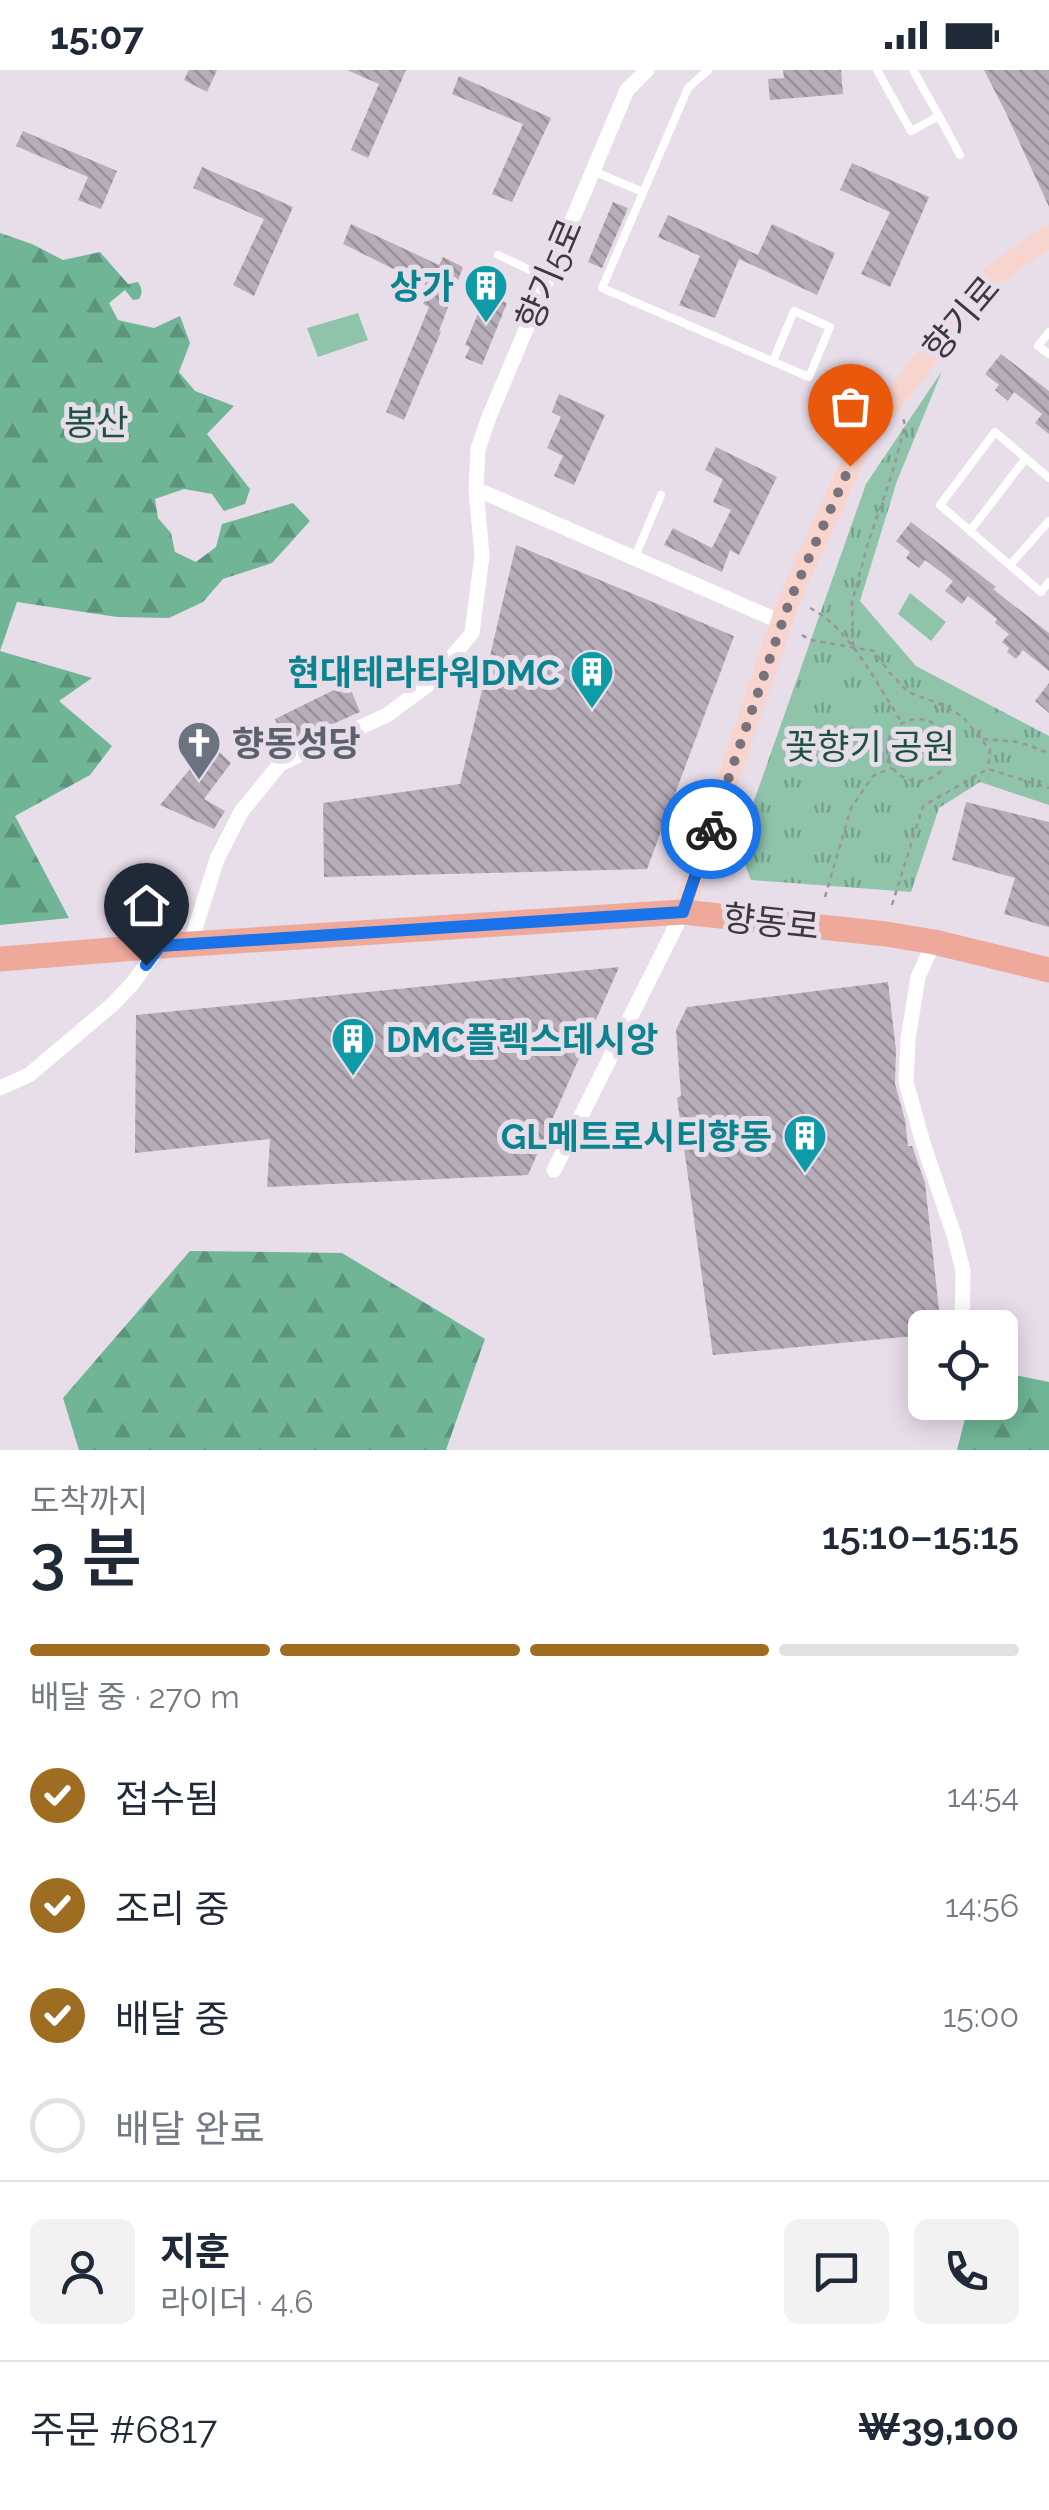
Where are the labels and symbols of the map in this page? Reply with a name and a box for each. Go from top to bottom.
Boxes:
street label: 향기5로 [508,213,590,335]
building icon: 상가 [463,263,509,324]
place label: 상가 [390,266,454,307]
street label: 향기로 [914,268,1008,368]
pin [808,364,893,467]
park label: 봉산 [64,402,128,443]
building icon: 현대테라타워DMC [569,649,615,710]
place label: 현대테라타워DMC [287,652,560,693]
church icon: 향동성당 [176,720,222,781]
place label: 향동성당 [232,723,361,764]
park label: 꽃향기 공원 [785,726,955,767]
courier [661,779,761,879]
pin [104,863,189,966]
street label: 향동로 [721,897,821,947]
building icon: DMC플렉스데시앙 [330,1016,376,1077]
place label: DMC플렉스데시앙 [386,1019,659,1060]
building icon: GL메트로시티향동 [782,1113,828,1174]
place label: GL메트로시티향동 [501,1116,772,1157]

